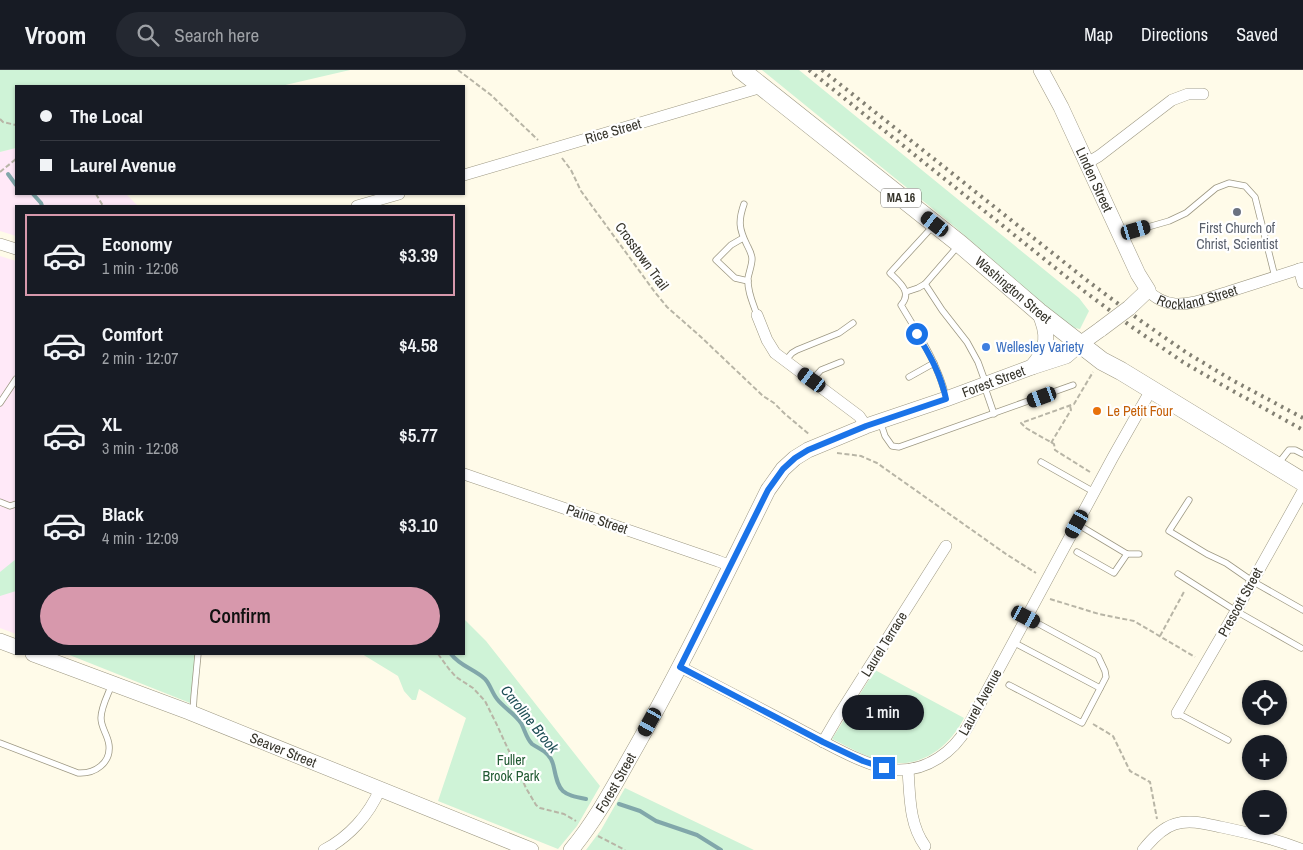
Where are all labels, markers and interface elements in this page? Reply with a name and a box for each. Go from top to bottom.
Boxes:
search box [116,12,466,57]
text: Vroom [25,19,86,51]
icon: search [134,21,162,49]
text: Search here [174,22,259,48]
text: Map [1084,22,1113,47]
text: Directions [1141,22,1208,47]
text: Saved [1236,22,1278,47]
text: The Local [70,103,143,129]
street label: Rice Street [583,114,643,148]
street label: Linden Street [1072,144,1117,215]
text: Laurel Avenue [70,152,176,178]
road number: MA 16 [881,189,921,208]
marker: First Church of Christ, Scientist [1231,206,1243,218]
car [918,209,951,239]
street label: Crosstown Trail [611,218,673,294]
car [1119,219,1152,241]
place label: First Church of Christ, Scientist [1196,219,1278,253]
text: Economy [102,231,172,257]
icon: car [42,233,87,278]
text: $3.39 [399,242,438,268]
street label: Washington Street [971,252,1055,327]
text: 1 min · 12:06 [102,257,179,279]
street label: Rockland Street [1154,281,1239,313]
text: Comfort [102,321,163,347]
icon: car [42,323,87,368]
route start [906,323,928,345]
text: $4.58 [399,332,438,358]
place label: Wellesley Variety [996,338,1084,356]
marker: Wellesley Variety [980,341,992,353]
text: 2 min · 12:07 [102,347,179,369]
street label: Forest Street [959,361,1027,401]
car [795,365,828,395]
car [1025,385,1058,409]
place label: Le Petit Four [1107,402,1173,420]
marker: Le Petit Four [1091,405,1103,417]
text: XL [102,411,122,437]
icon: car [42,413,87,458]
text: $5.77 [399,422,438,448]
text: 3 min · 12:08 [102,437,179,459]
street label: Paine Street [564,500,630,538]
text: Black [102,501,144,527]
icon: car [42,503,87,548]
car [1063,507,1090,541]
text: $3.10 [399,512,438,538]
text: 4 min · 12:09 [102,527,179,549]
street label: Prescott Street [1214,564,1266,640]
button: Confirm [40,587,440,645]
car [1009,603,1042,631]
street label: Laurel Terrace [857,608,911,680]
street label: Laurel Avenue [954,666,1006,738]
map controls [1242,680,1287,835]
button: locate [1242,680,1287,725]
water label: Caroline Brook [496,681,565,758]
callout: 1 min [843,696,925,730]
text: 1 min [866,701,900,723]
car [636,705,663,739]
street label: Seaver Street [247,729,319,772]
button: + [1242,735,1287,780]
street label: Forest Street [591,749,640,816]
park label: Fuller Brook Park [483,751,540,785]
route end [873,757,895,779]
button: − [1242,790,1287,835]

